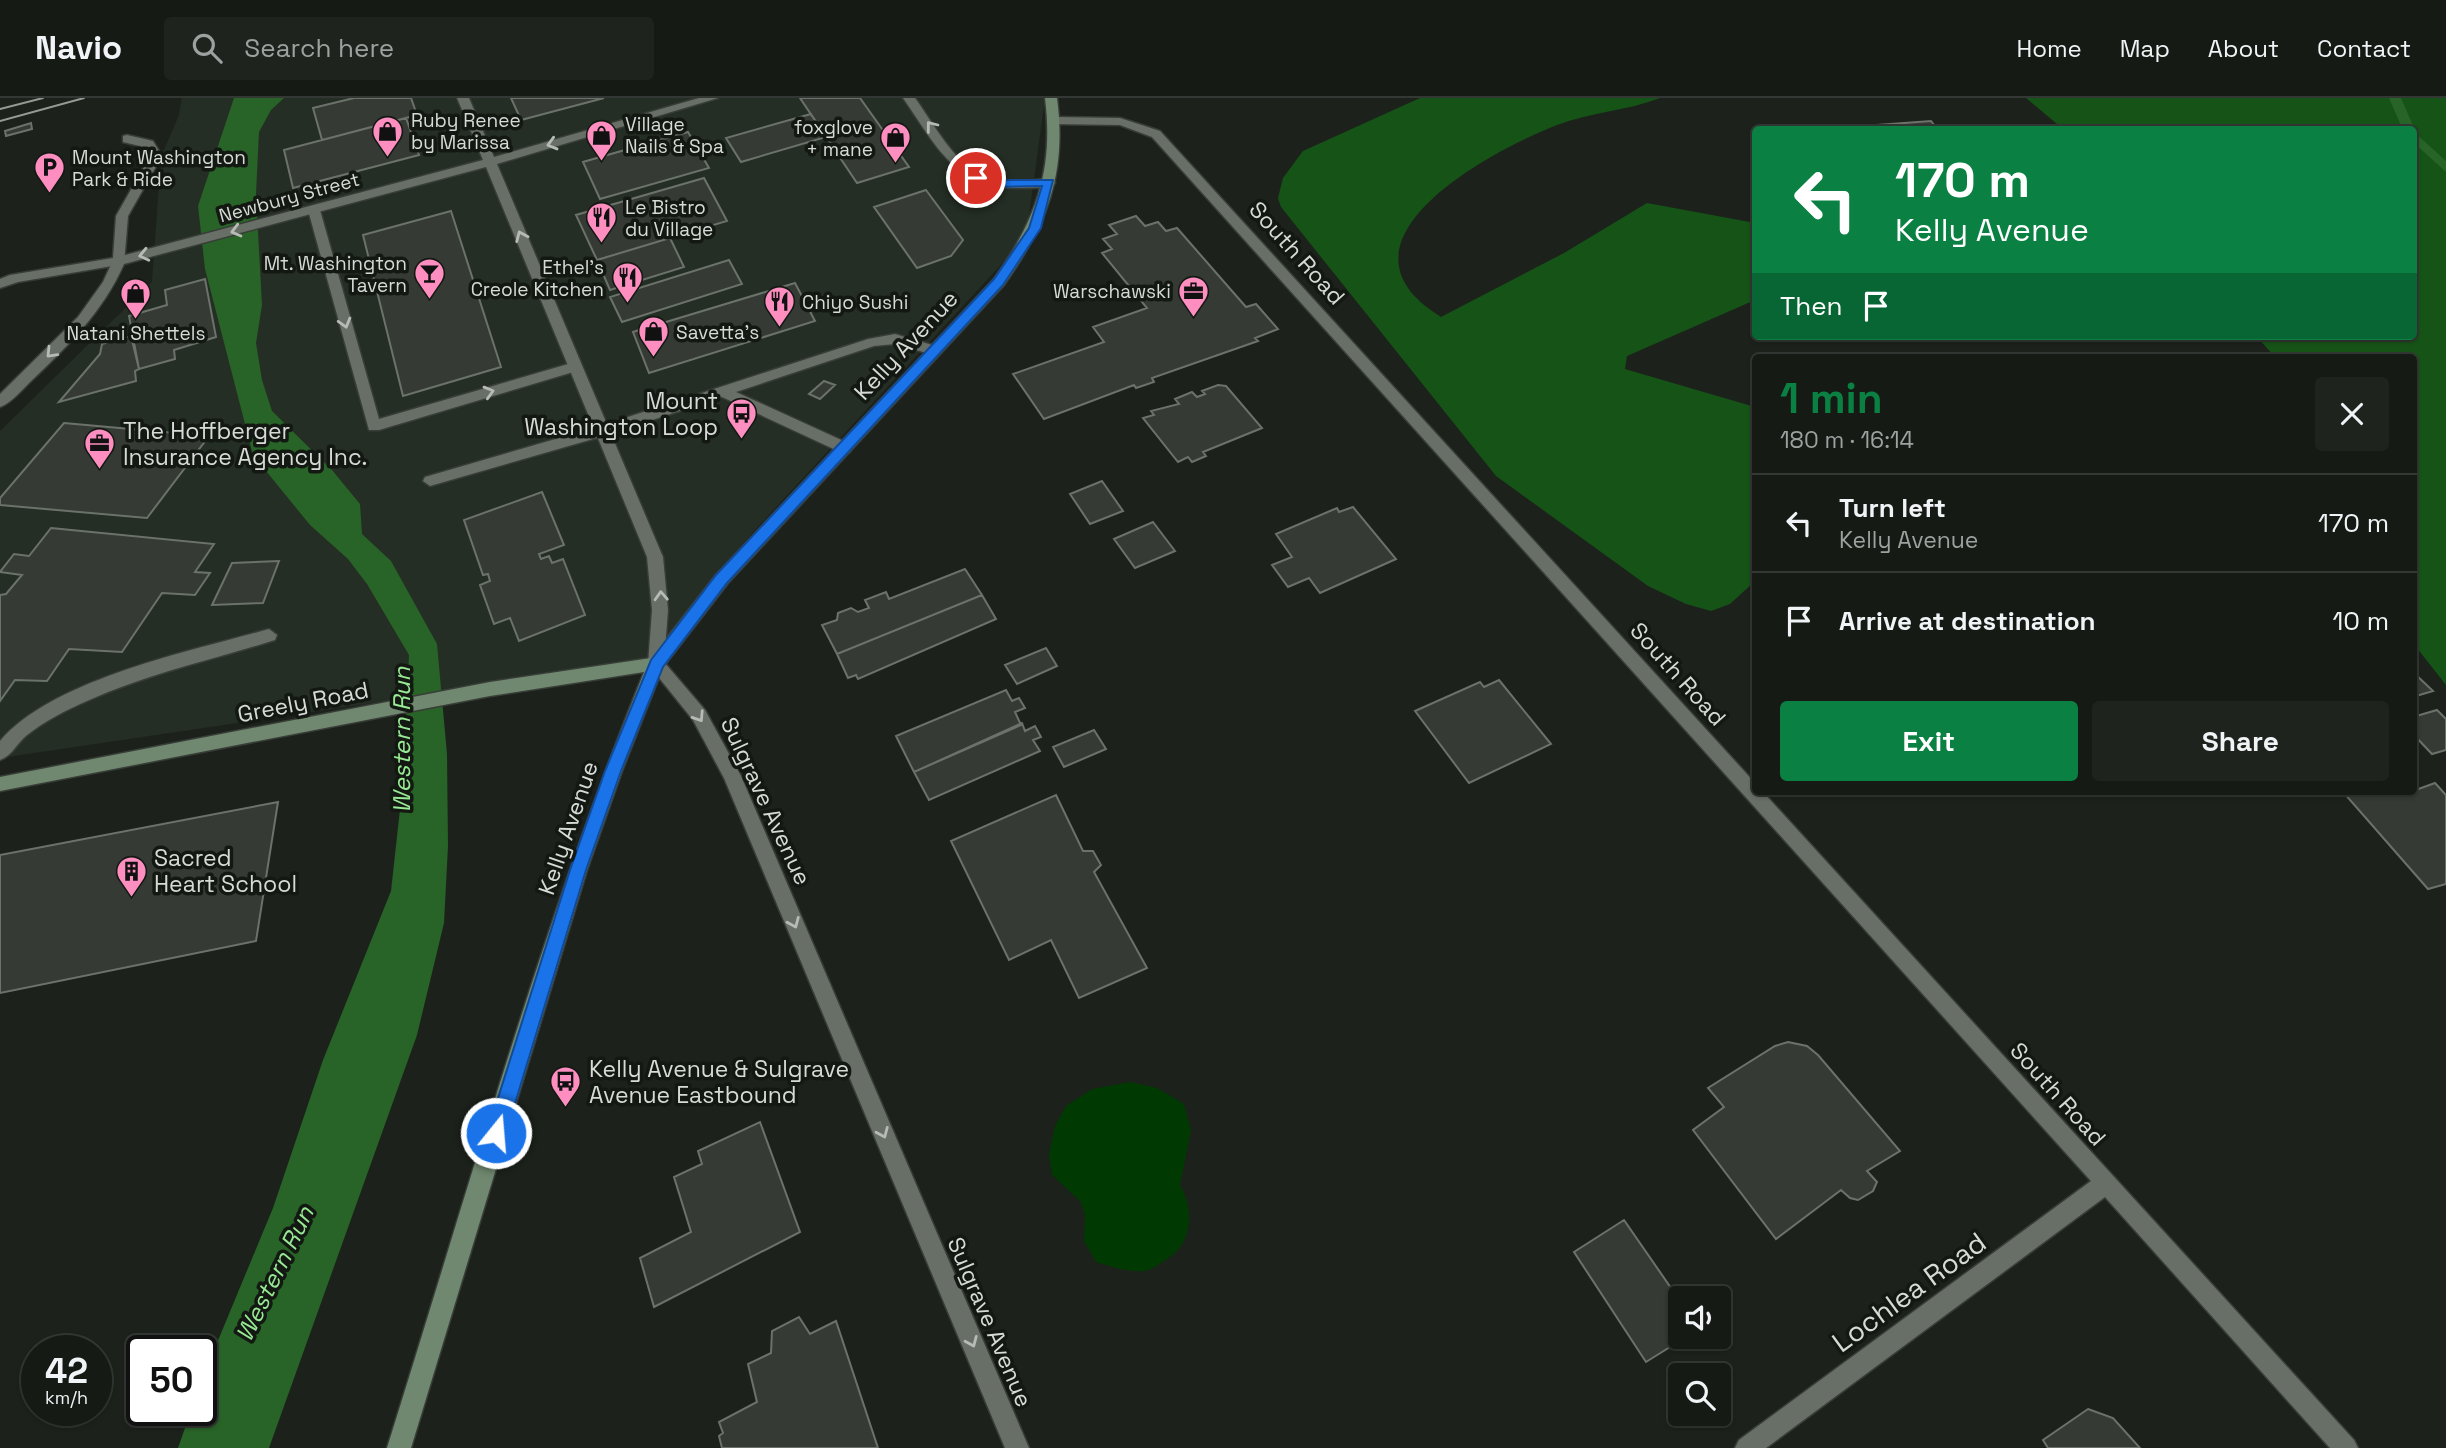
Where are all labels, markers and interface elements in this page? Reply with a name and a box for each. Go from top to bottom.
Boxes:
search box [164,17,654,80]
text: Navio [35,27,122,69]
icon: search [188,29,226,67]
text: Search here [244,31,394,65]
text: Home [2016,33,2082,64]
text: Map [2120,33,2170,64]
text: About [2208,33,2279,64]
text: Contact [2317,33,2411,64]
place label: Ruby Renee by Marissa [411,108,521,155]
place label: Village Nails & Spa [625,112,724,159]
shop icon: Ruby Renee by Marissa [371,114,405,158]
place label: foxglove + mane [794,115,873,162]
shop icon: Village Nails & Spa [585,118,619,162]
shop icon: foxglove + mane [879,121,913,165]
one-way arrow [927,122,940,134]
one-way arrow [546,136,558,150]
place label: Mount Washington Park & Ride [72,145,246,192]
pin [946,148,1006,208]
text: 170 m [1895,149,2030,211]
parking icon: Mount Washington Park & Ride [32,151,66,195]
icon: left [1780,154,1871,245]
icon: arrive [957,159,995,197]
street label: Newbury Street [216,167,362,228]
place label: Le Bistro du Village [625,195,713,242]
street label: South Road [1243,195,1351,311]
restaurant icon: Le Bistro du Village [585,201,619,245]
text: Kelly Avenue [1895,210,2089,250]
one-way arrow [230,223,242,237]
one-way arrow [515,230,529,242]
one-way arrow [138,247,150,261]
place label: Mt. Washington Tavern [264,251,407,298]
place label: Ethel's Creole Kitchen [471,255,604,302]
bar icon: Mt. Washington Tavern [413,257,447,301]
restaurant icon: Ethel's Creole Kitchen [610,261,644,305]
office icon: Warschawski [1177,274,1211,318]
shop icon: Natani Shettels [119,277,153,321]
place label: Warschawski [1053,279,1171,304]
street label: Kelly Avenue [848,284,964,406]
restaurant icon: Chiyo Sushi [762,285,796,329]
icon: arrive [1857,287,1895,325]
text: Then [1780,289,1843,323]
place label: Chiyo Sushi [802,290,908,315]
shop icon: Savetta's [636,315,670,359]
one-way arrow [337,316,352,328]
place label: Savetta's [676,320,759,345]
place label: Natani Shettels [66,321,206,346]
one-way arrow [47,345,60,358]
text: 1 min [1780,372,1883,425]
button: close [2315,377,2389,451]
one-way arrow [483,386,495,401]
place label: Mount Washington Loop [524,386,718,442]
bus stop icon: Mount Washington Loop [724,397,758,441]
place label: The Hoffberger Insurance Agency Inc. [123,416,367,472]
text: 180 m · 16:14 [1780,425,1914,455]
office icon: The Hoffberger Insurance Agency Inc. [83,427,117,471]
text: Turn left [1839,491,1946,525]
icon: left [1780,504,1818,542]
text: 170 m [2318,506,2389,540]
text: Kelly Avenue [1839,525,1978,555]
one-way arrow [654,591,669,602]
icon: arrive [1780,602,1818,640]
text: Arrive at destination [1839,604,2096,638]
text: 10 m [2332,604,2389,638]
street label: South Road [1624,616,1732,732]
water label: Western Run [386,665,417,813]
street label: Greely Road [235,675,371,729]
button: Exit [1780,701,2078,781]
button: Share [2092,701,2389,781]
one-way arrow [691,710,704,723]
street label: Sulgrave Avenue [714,712,818,890]
street label: Kelly Avenue [531,757,605,899]
place label: Sacred Heart School [154,843,297,899]
building icon: Sacred Heart School [114,854,148,898]
one-way arrow [786,917,800,929]
street label: South Road [2004,1036,2112,1152]
place label: Kelly Avenue & Sulgrave Avenue Eastbound [589,1054,849,1110]
bus stop icon: Kelly Avenue & Sulgrave Avenue Eastbound [549,1065,583,1109]
position arrow [459,1096,533,1170]
one-way arrow [875,1126,889,1138]
water label: Western Run [228,1200,321,1346]
street label: Lochlea Road [1825,1224,1993,1360]
street label: Sulgrave Avenue [941,1232,1039,1412]
map controls [1668,1286,1731,1426]
button: sound [1668,1286,1731,1349]
speed limit sign: 50 [126,1335,217,1426]
one-way arrow [964,1335,978,1347]
text: 42 [45,1349,88,1393]
button: search [1668,1363,1731,1426]
text: km/h [45,1386,88,1409]

